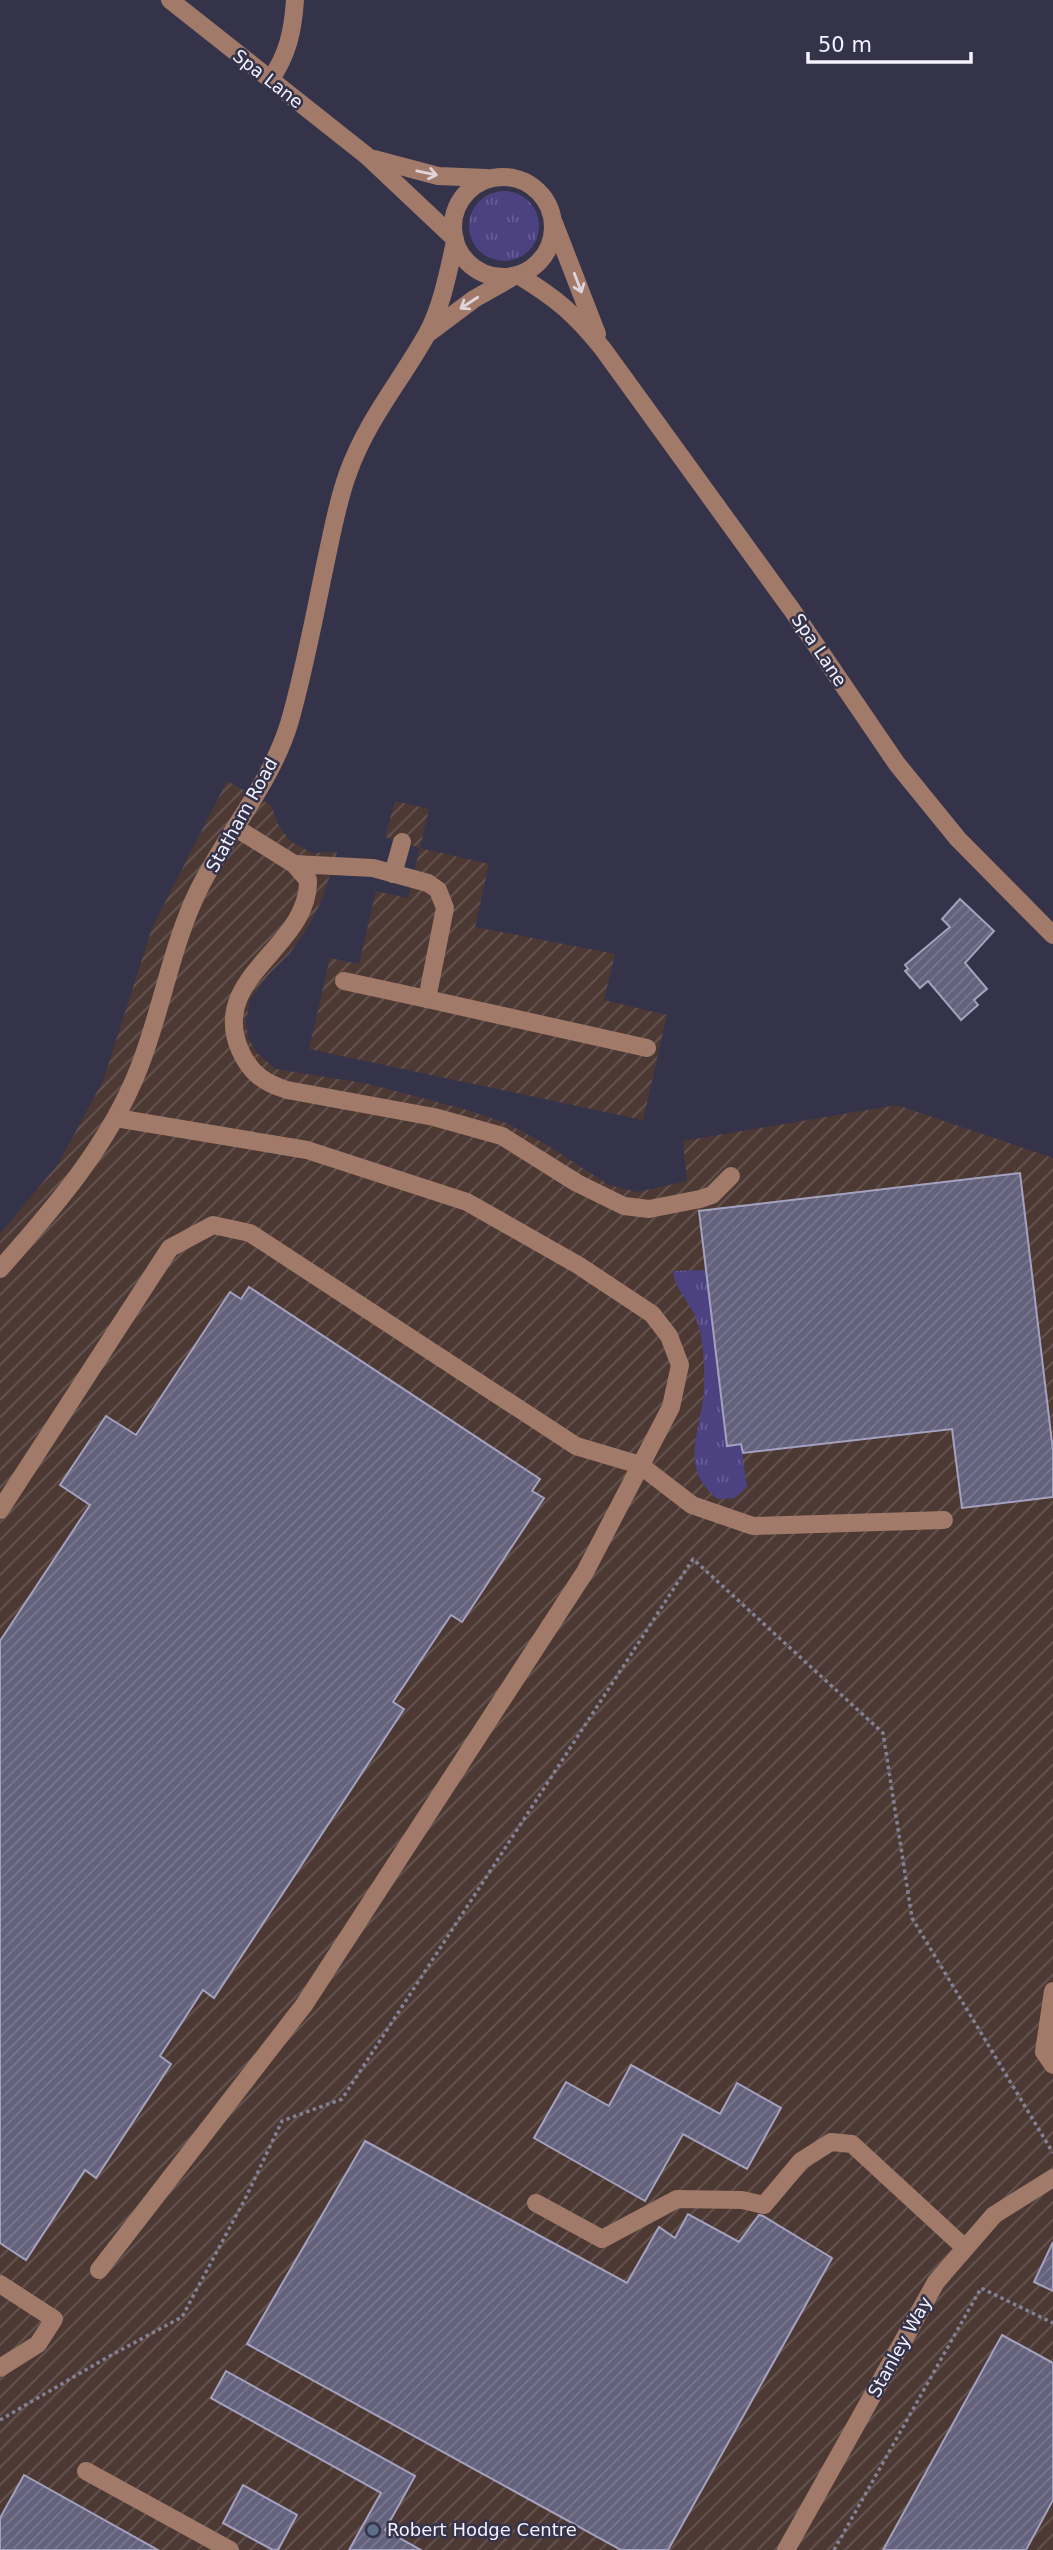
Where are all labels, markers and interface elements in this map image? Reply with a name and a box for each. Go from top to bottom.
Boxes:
scale bar [808,21,971,65]
text: 50 m [818,33,872,57]
street label: Spa Lane [229,45,308,112]
one-way arrow [416,168,438,181]
one-way arrow [572,272,585,293]
one-way arrow [459,296,479,310]
street label: Spa Lane [787,609,851,690]
street label: Statham Road [201,754,282,876]
street label: Stanley Way [863,2293,936,2401]
place label: Robert Hodge Centre [387,2519,577,2540]
marker: Robert Hodge Centre [365,2522,381,2538]

